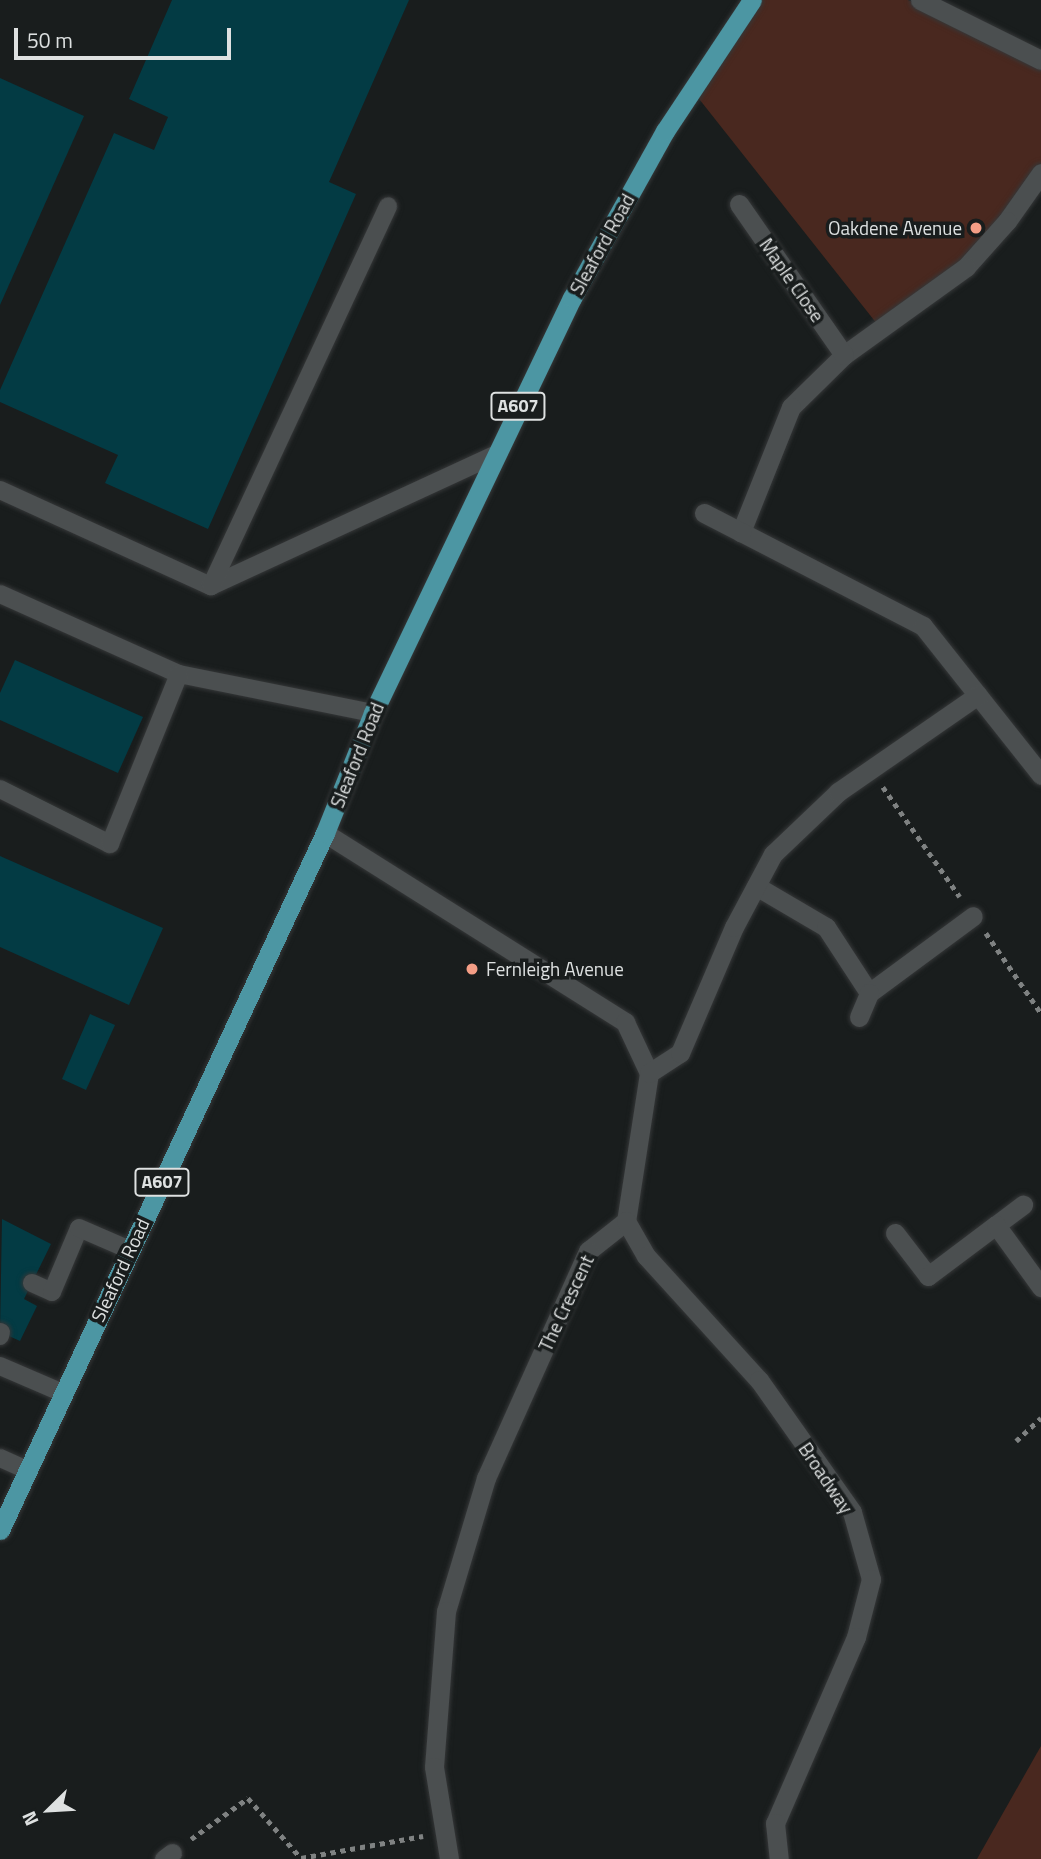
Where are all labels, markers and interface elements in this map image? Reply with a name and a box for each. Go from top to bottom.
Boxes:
scale bar [18,14,234,58]
text: 50 m [27,24,73,56]
street label: Sleaford Road [565,190,639,298]
place label: Oakdene Avenue [828,217,962,239]
marker: Oakdene Avenue [968,220,984,236]
street label: Maple Close [755,234,829,326]
road number: A607 [490,392,546,420]
street label: Sleaford Road [326,699,388,811]
place label: Fernleigh Avenue [486,958,624,980]
marker: Fernleigh Avenue [464,961,480,977]
road number: A607 [134,1168,190,1196]
street label: Sleaford Road [86,1215,154,1325]
street label: The Crescent [534,1251,598,1355]
street label: Broadway [794,1438,858,1518]
north arrow [14,1775,84,1845]
text: N [13,1807,45,1831]

